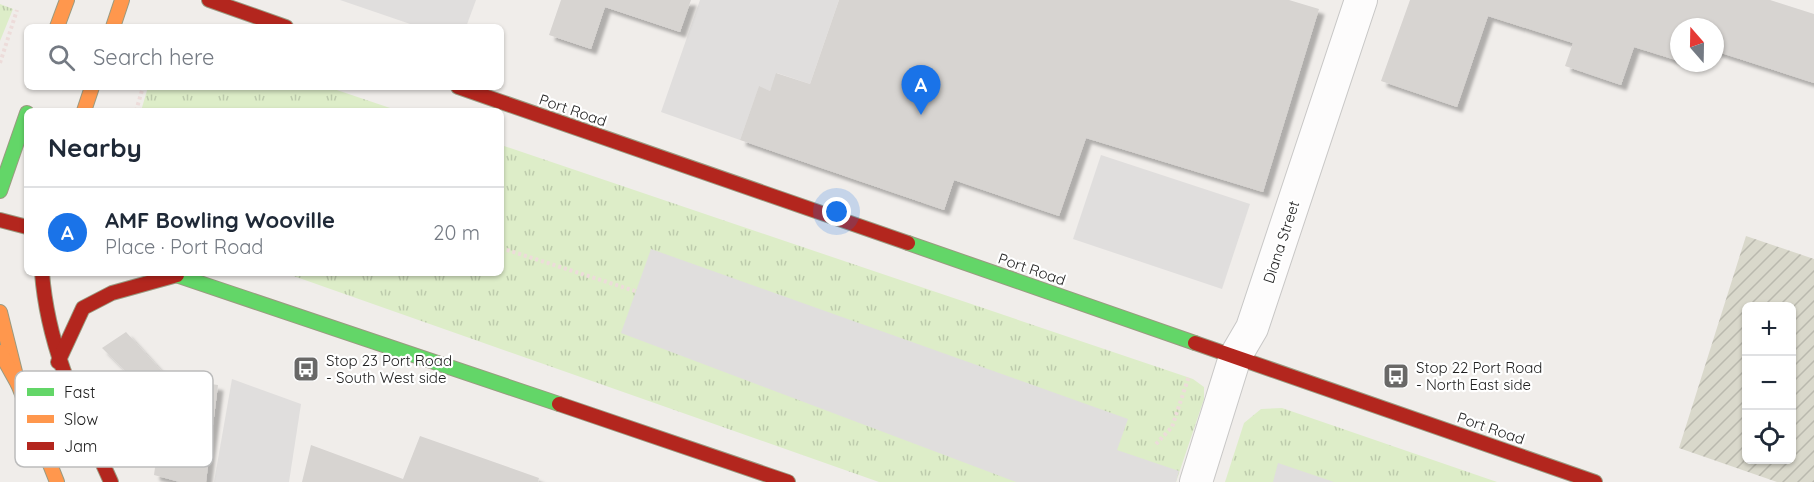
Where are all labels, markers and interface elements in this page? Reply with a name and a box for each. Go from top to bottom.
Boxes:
north arrow [1670,18,1724,72]
search box [24,24,504,90]
icon: search [45,41,78,74]
text: Search here [93,43,214,71]
pin: A [902,66,940,115]
street label: Port Road [537,90,609,130]
text: Nearby [48,131,142,164]
your location [822,197,851,226]
street label: Diana Street [1259,198,1303,286]
text: AMF Bowling Wooville [105,206,335,234]
text: A [61,220,74,245]
text: 20 m [433,220,480,245]
text: Place · Port Road [105,234,263,259]
street label: Port Road [996,249,1068,289]
map controls [1742,302,1796,464]
button: + [1742,302,1796,356]
place label: Stop 23 Port Road - South West side [326,351,452,387]
bus stop icon: Stop 23 Port Road - South West side [291,354,321,384]
button: − [1742,356,1796,410]
place label: Stop 22 Port Road - North East side [1416,358,1542,394]
bus stop icon: Stop 22 Port Road - North East side [1381,361,1411,391]
legend [15,371,213,467]
text: Fast [64,382,95,402]
street label: Port Road [1455,408,1527,448]
text: Slow [64,409,98,429]
button: locate [1742,410,1796,464]
text: Jam [64,436,97,456]

